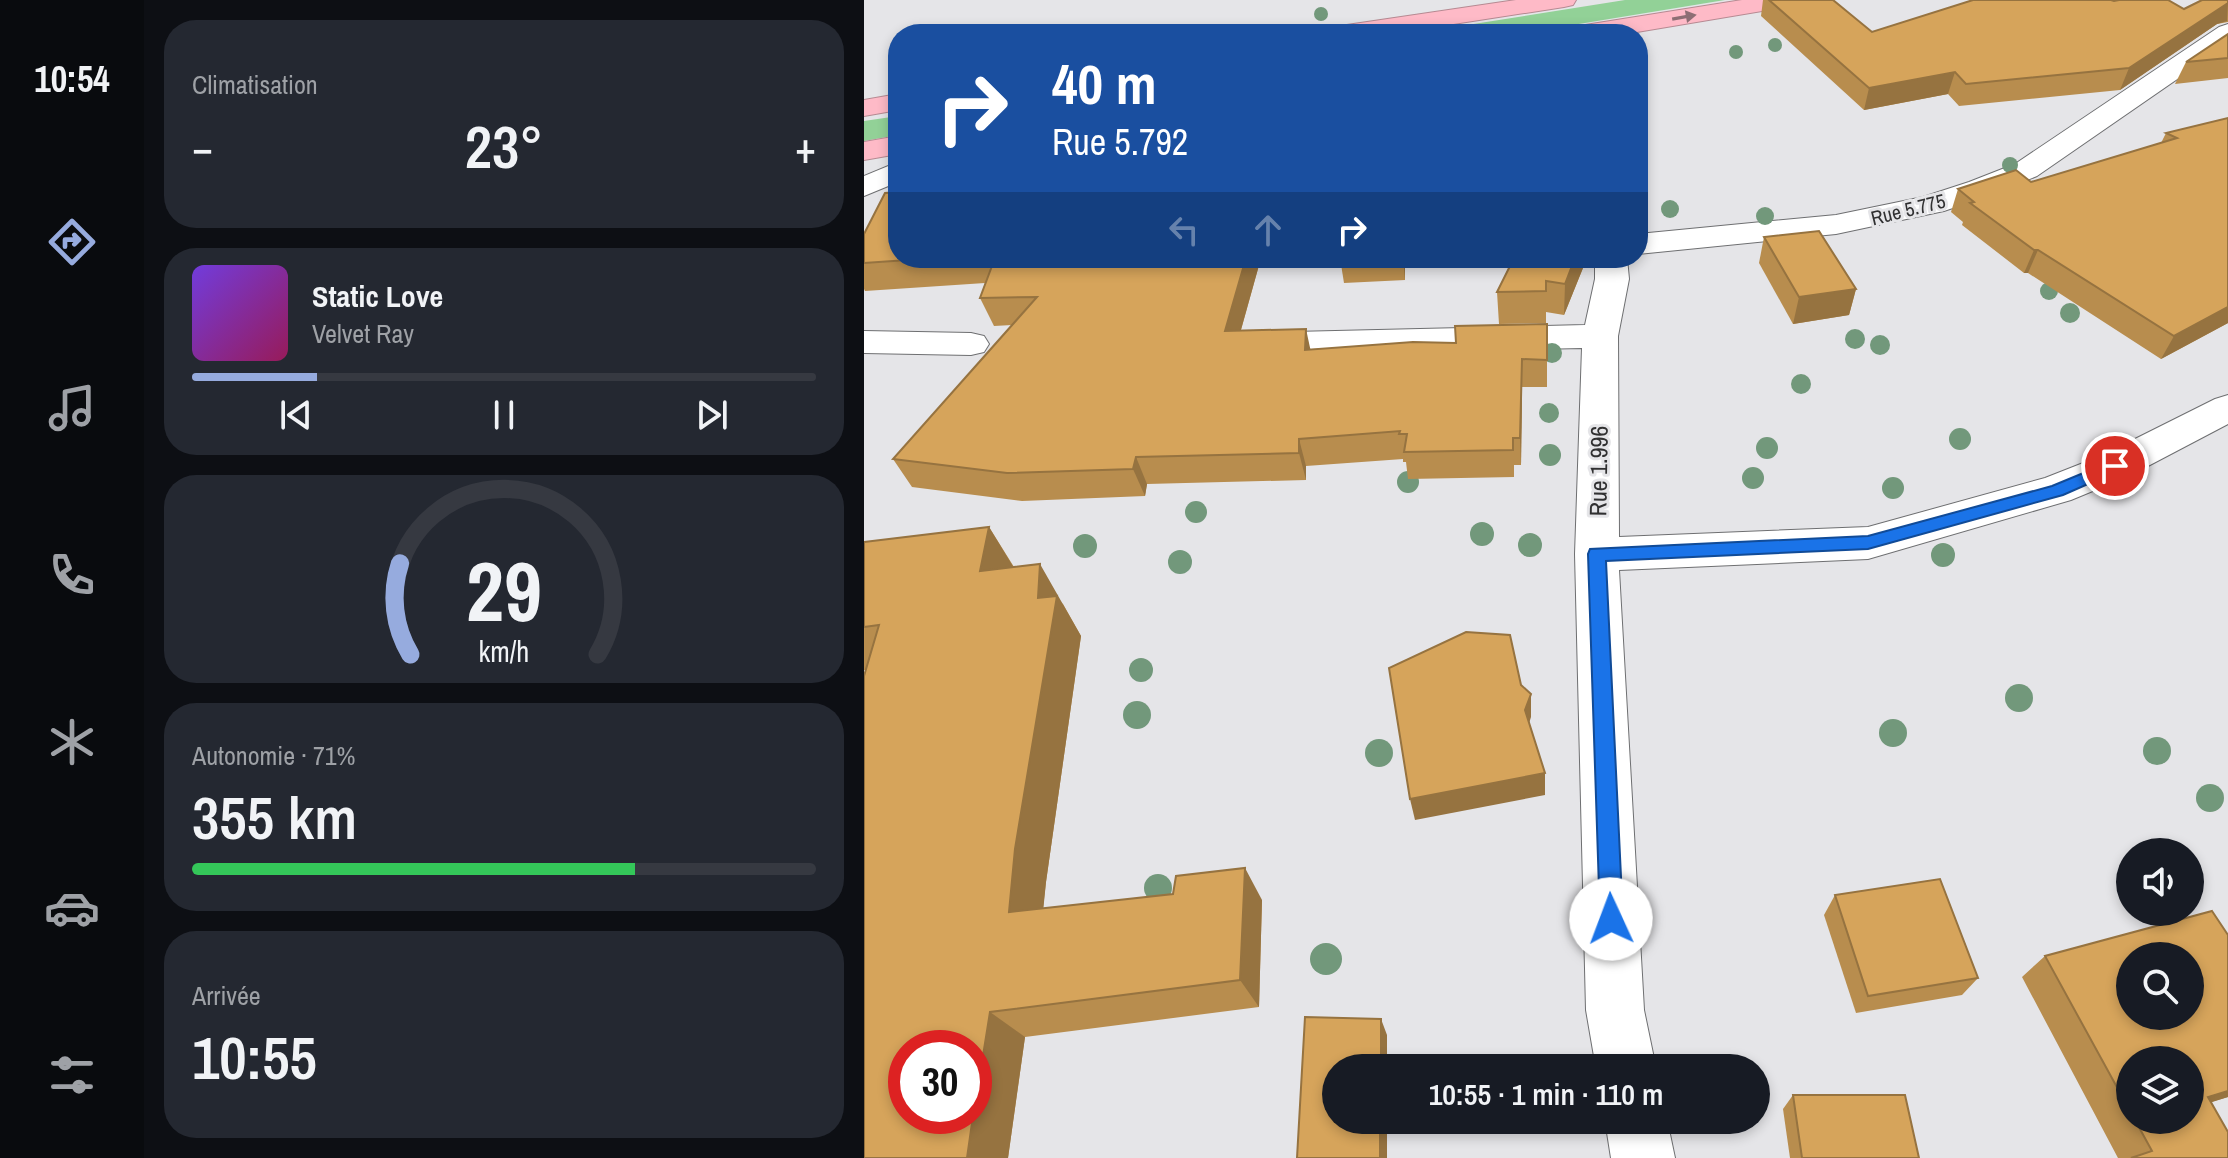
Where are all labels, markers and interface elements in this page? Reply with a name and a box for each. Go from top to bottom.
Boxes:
one-way arrow [1672,11,1697,23]
text: 40 m [1052,46,1157,121]
text: 10:54 [34,55,110,103]
icon: right [920,56,1024,160]
text: Climatisation [192,67,318,102]
text: 23° [465,106,543,187]
text: − [192,117,213,177]
text: + [795,117,816,177]
text: Rue 5.792 [1052,118,1188,166]
street label: Rue 5.775 [1868,187,1948,231]
icon: left [1162,208,1206,252]
icon: ahead [1246,208,1290,252]
icon: right [1330,208,1374,252]
icon: directions [44,214,100,270]
text: Static Love [312,276,443,316]
text: Velvet Ray [312,316,414,351]
icon: music [44,380,100,436]
icon: previous [274,393,318,437]
icon: pause [482,393,526,437]
icon: next [690,393,734,437]
street label: Rue 1.996 [1581,425,1615,517]
pin [2081,432,2149,500]
icon: arrive [2093,444,2137,488]
text: 29 [466,535,542,647]
icon: phone [44,547,100,603]
text: km/h [479,632,529,671]
icon: climate [44,714,100,770]
text: Autonomie · 71% [192,738,356,773]
text: 355 km [192,777,357,858]
map controls [2116,838,2204,1134]
button: sound [2116,838,2204,926]
position arrow [1569,877,1653,961]
icon: car [44,880,100,936]
button: search [2116,942,2204,1030]
text: Arrivée [192,978,261,1013]
text: 10:55 [192,1017,317,1098]
speed limit sign: 30 [888,1030,992,1134]
button: layers [2116,1046,2204,1134]
icon: filters [44,1047,100,1103]
text: 10:55 · 1 min · 110 m [1429,1074,1663,1114]

